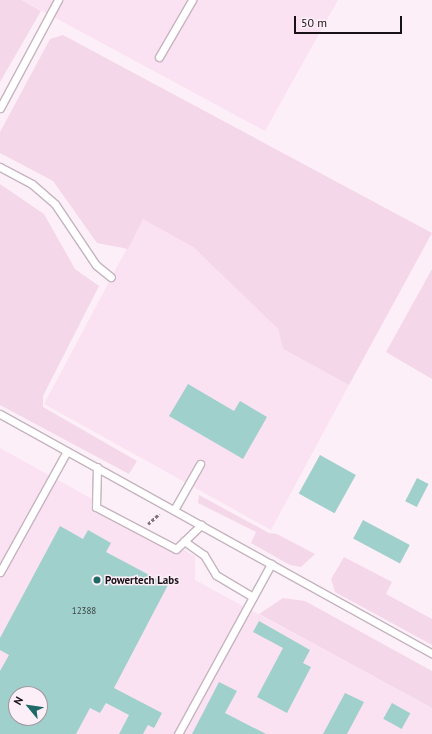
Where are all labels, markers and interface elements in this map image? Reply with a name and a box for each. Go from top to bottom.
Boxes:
scale bar [296,8,404,34]
text: 50 m [301,15,327,30]
place label: Powertech Labs [105,573,179,587]
marker: Powertech Labs [92,575,102,585]
house number: 12388 [72,606,96,616]
north arrow [8,686,48,726]
text: N [10,694,26,707]

